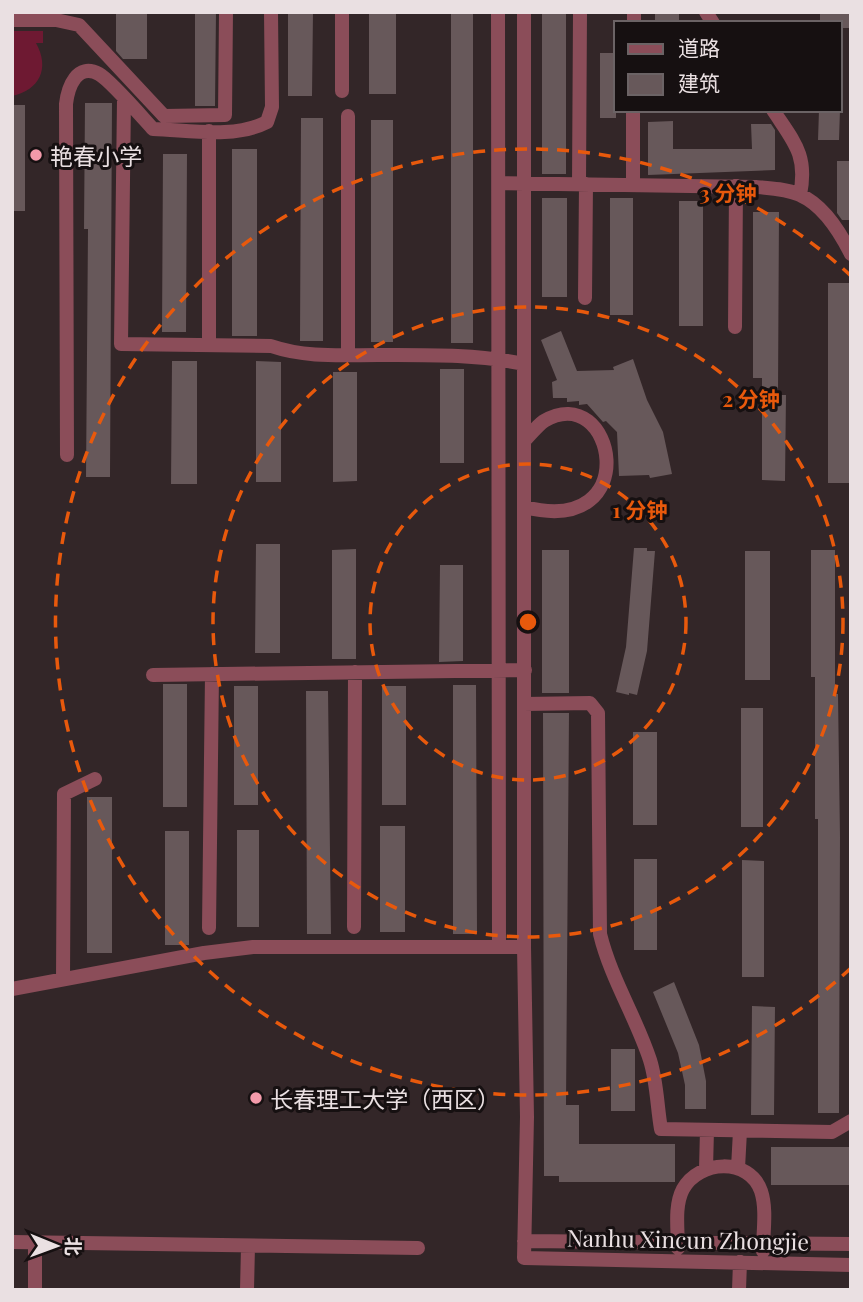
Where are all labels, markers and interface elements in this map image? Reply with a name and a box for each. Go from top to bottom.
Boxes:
legend [614,21,842,112]
text: 道路 [678,33,720,61]
text: 建筑 [678,68,720,96]
place label: 艳春小学 [50,140,142,171]
marker: 艳春小学 [28,147,44,163]
text: 3 分钟 [699,178,757,206]
text: 2 分钟 [722,384,780,412]
text: 1 分钟 [613,495,667,523]
centre of rings [516,610,540,634]
place label: 长春理工大学（西区） [270,1083,500,1114]
marker: 长春理工大学（西区） [248,1090,264,1106]
north arrow [21,1211,91,1281]
street label: Nanhu Xincun Zhongjie [567,1221,809,1257]
text: 北 [61,1237,87,1256]

